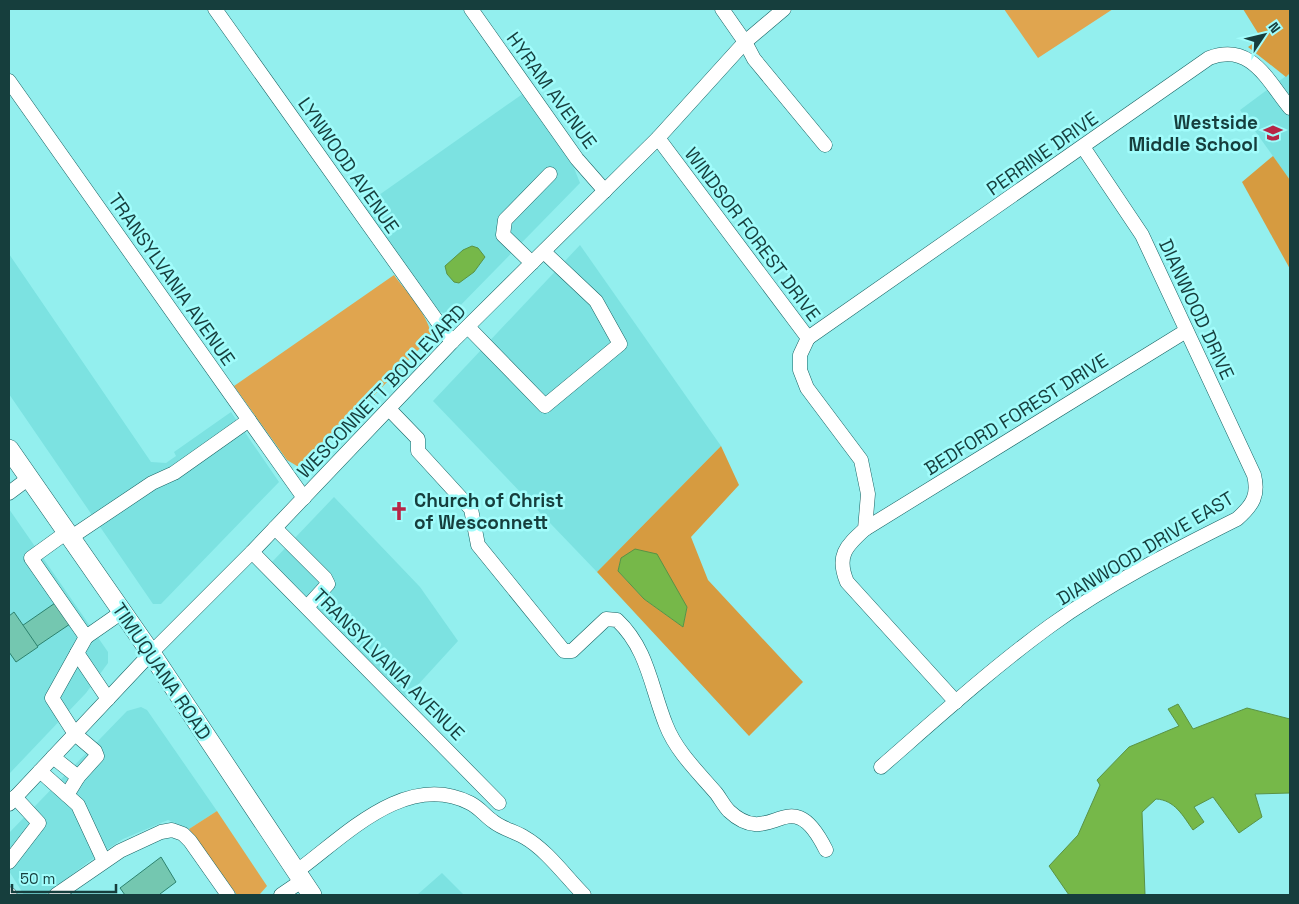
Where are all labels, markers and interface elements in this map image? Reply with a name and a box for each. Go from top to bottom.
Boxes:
north arrow [1239,10,1289,60]
text: N [1265,19,1285,37]
street label: HYRAM AVENUE [501,27,602,154]
street label: LYNWOOD AVENUE [292,92,405,238]
street label: PERRINE DRIVE [982,106,1103,201]
place label: Westside Middle School [1128,110,1258,157]
school or university icon: Westside Middle School [1262,122,1284,144]
street label: WINDSOR FOREST DRIVE [679,142,826,326]
street label: TRANSYLVANIA AVENUE [102,188,241,371]
street label: DIANWOOD DRIVE [1153,235,1240,384]
street label: WESCONNETT BOULEVARD [291,299,471,484]
street label: BEDFORD FOREST DRIVE [920,348,1113,481]
street label: DIANWOOD DRIVE EAST [1052,486,1238,611]
place label: Church of Christ of Wesconnett [414,488,564,535]
church icon: Church of Christ of Wesconnett [388,500,410,522]
street label: TRANSYLVANIA AVENUE [307,583,470,746]
street label: TIMUQUANA ROAD [106,598,217,745]
scale bar [12,862,116,894]
text: 50 m [20,869,55,888]

